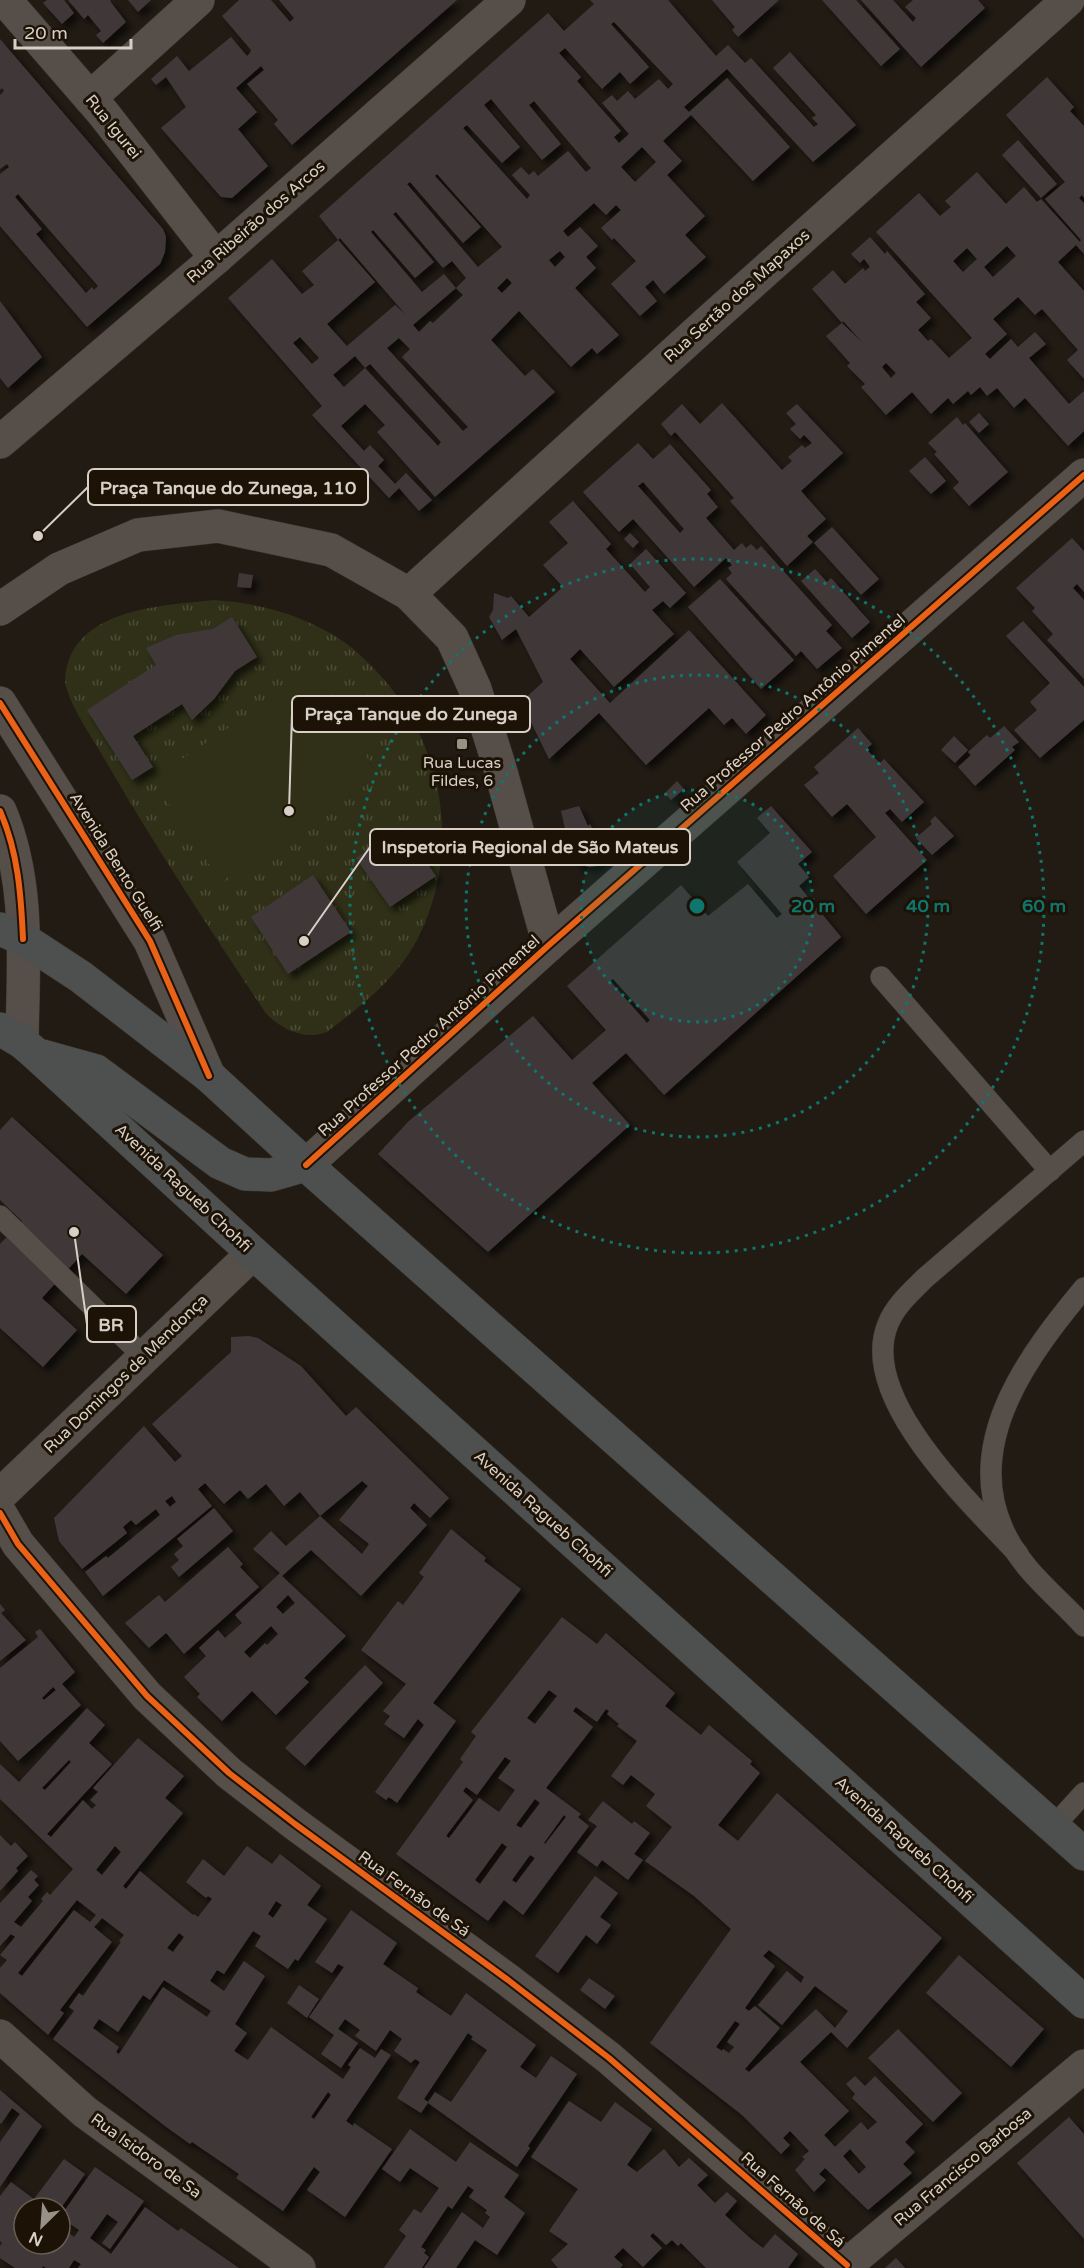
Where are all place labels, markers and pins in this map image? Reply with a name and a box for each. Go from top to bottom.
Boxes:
callout: Praça Tanque do Zunega, 110 [88,469,368,505]
callout: Praça Tanque do Zunega [292,696,530,732]
marker: Rua Lucas Fildes, 6 [455,737,469,751]
place label: Rua Lucas Fildes, 6 [423,753,501,791]
callout: Inspetoria Regional de São Mateus [370,829,690,865]
centre of rings [687,896,707,916]
callout: BR [87,1306,136,1342]

